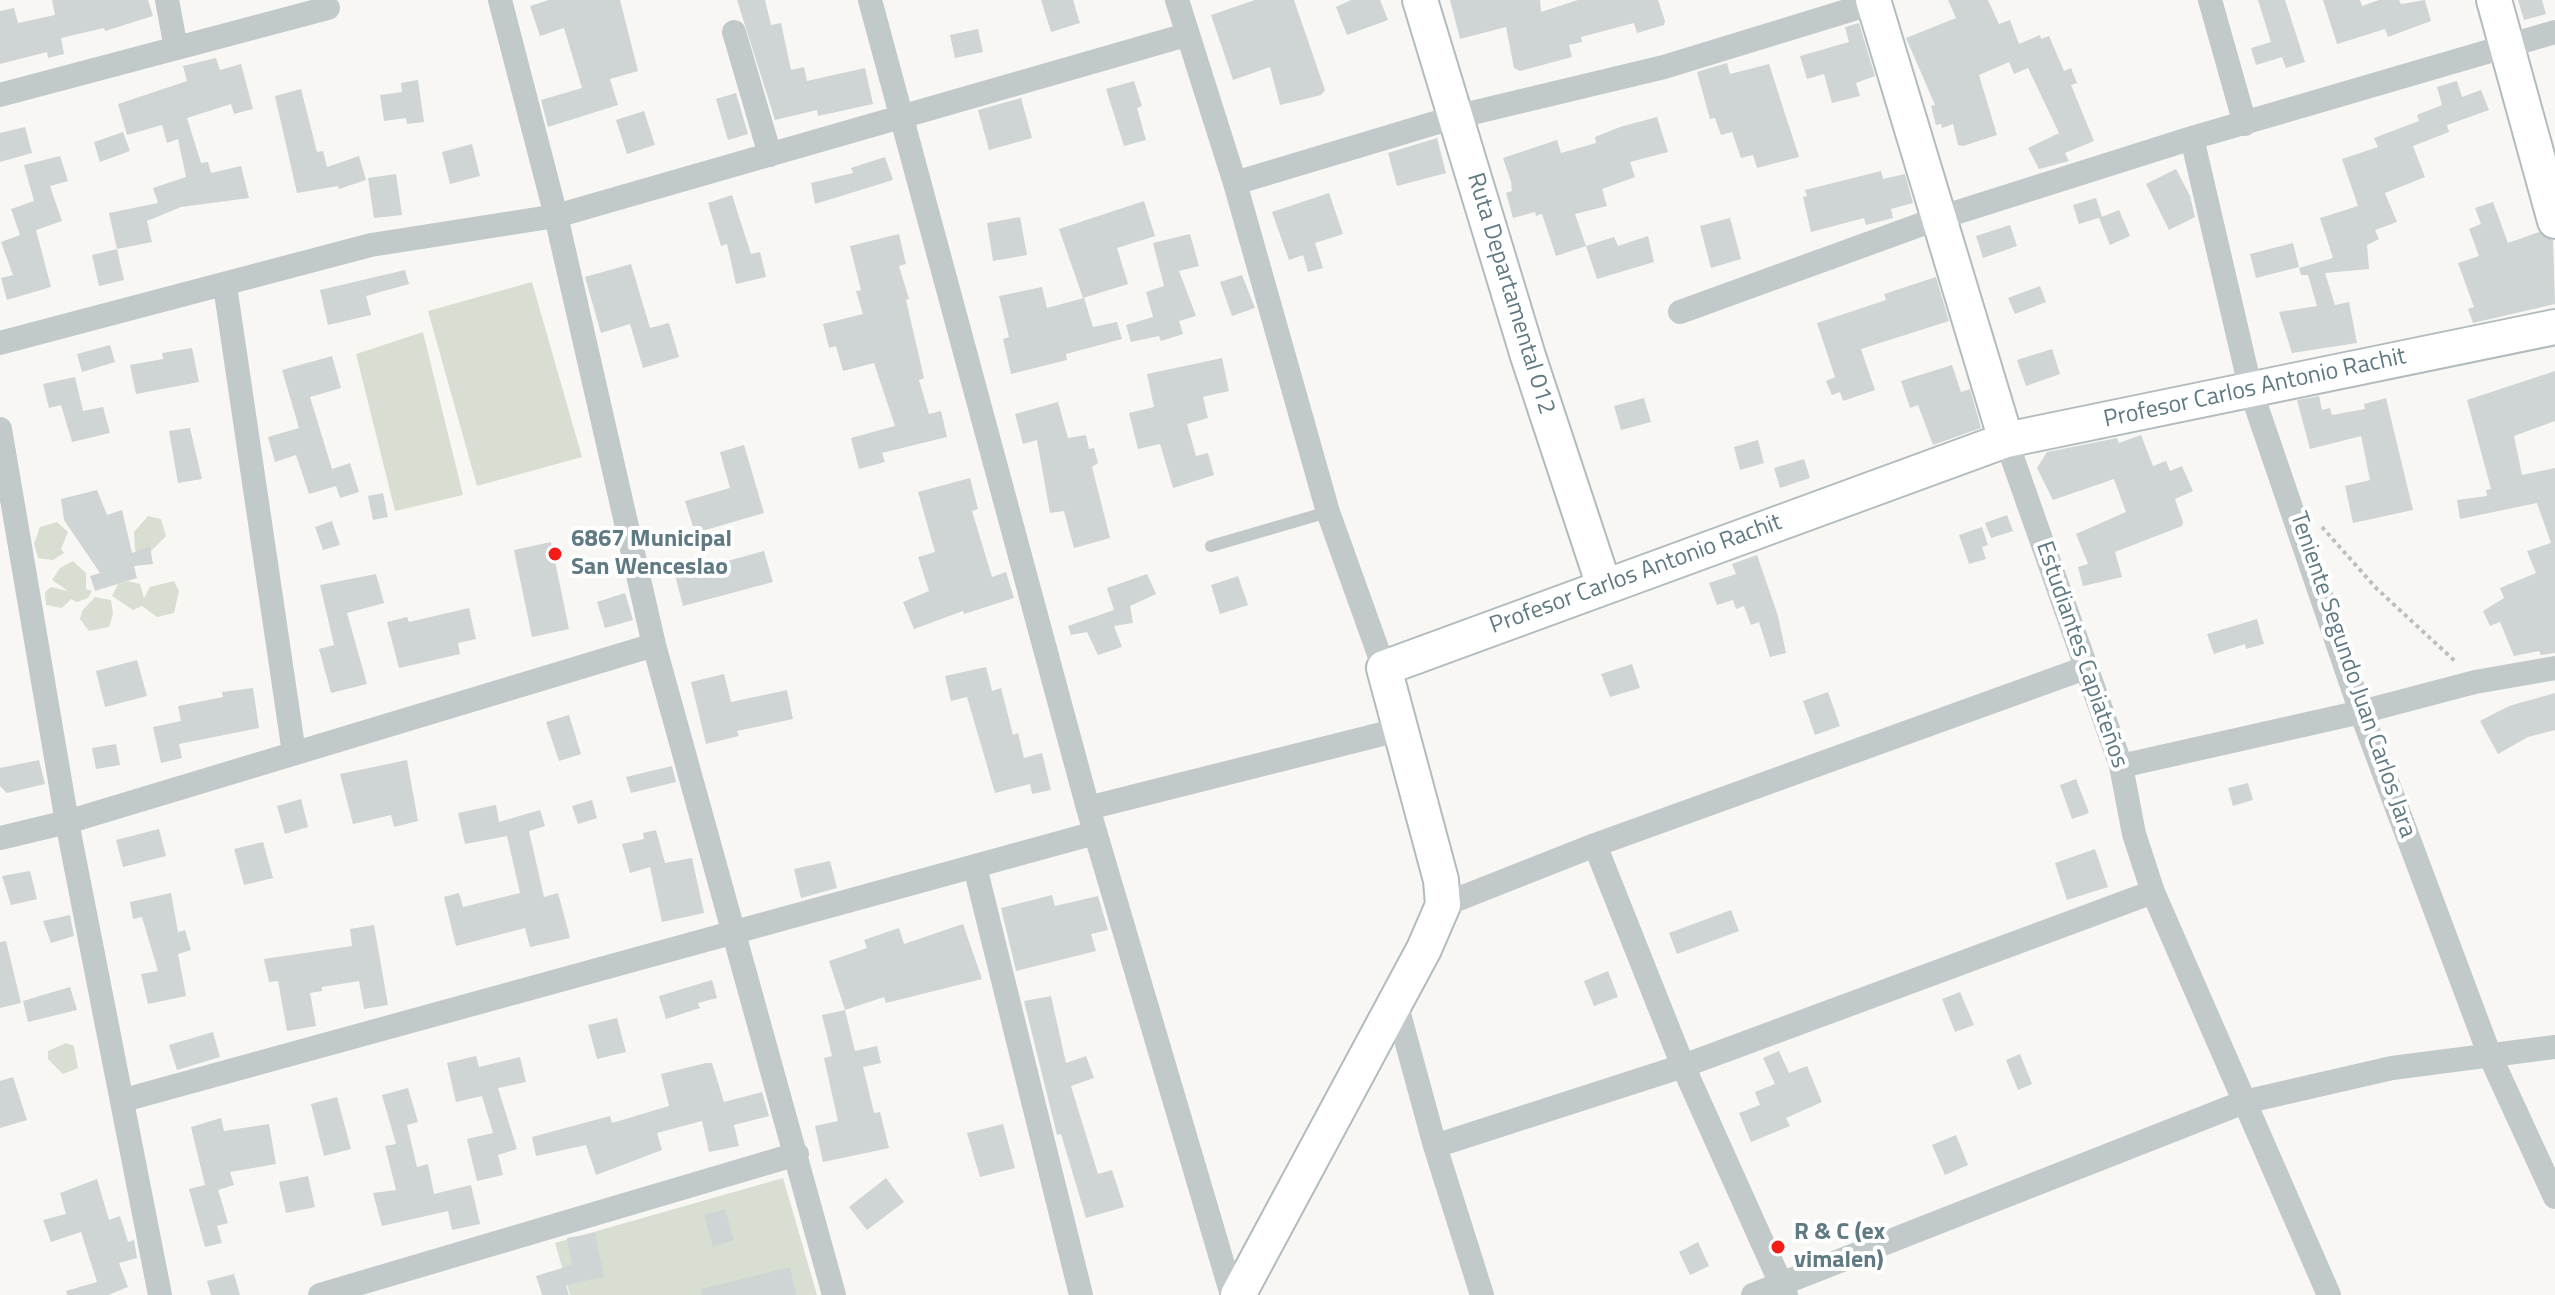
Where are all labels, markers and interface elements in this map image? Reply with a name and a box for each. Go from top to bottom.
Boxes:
street label: Ruta Departamental 012 [1460,170,1560,418]
street label: Profesor Carlos Antonio Rachit [2101,343,2409,435]
street label: Teniente Segundo Juan Carlos Jara [2283,508,2421,842]
street label: Profesor Carlos Antonio Rachit [1486,509,1786,641]
place label: 6867 Municipal San Wenceslao [571,526,732,582]
street label: Estudiantes Capiateños [2029,538,2133,772]
marker: 6867 Municipal San Wenceslao [546,545,564,563]
place label: R & C (ex vimalen) [1794,1219,1885,1275]
marker: R & C (ex vimalen) [1769,1238,1787,1256]

